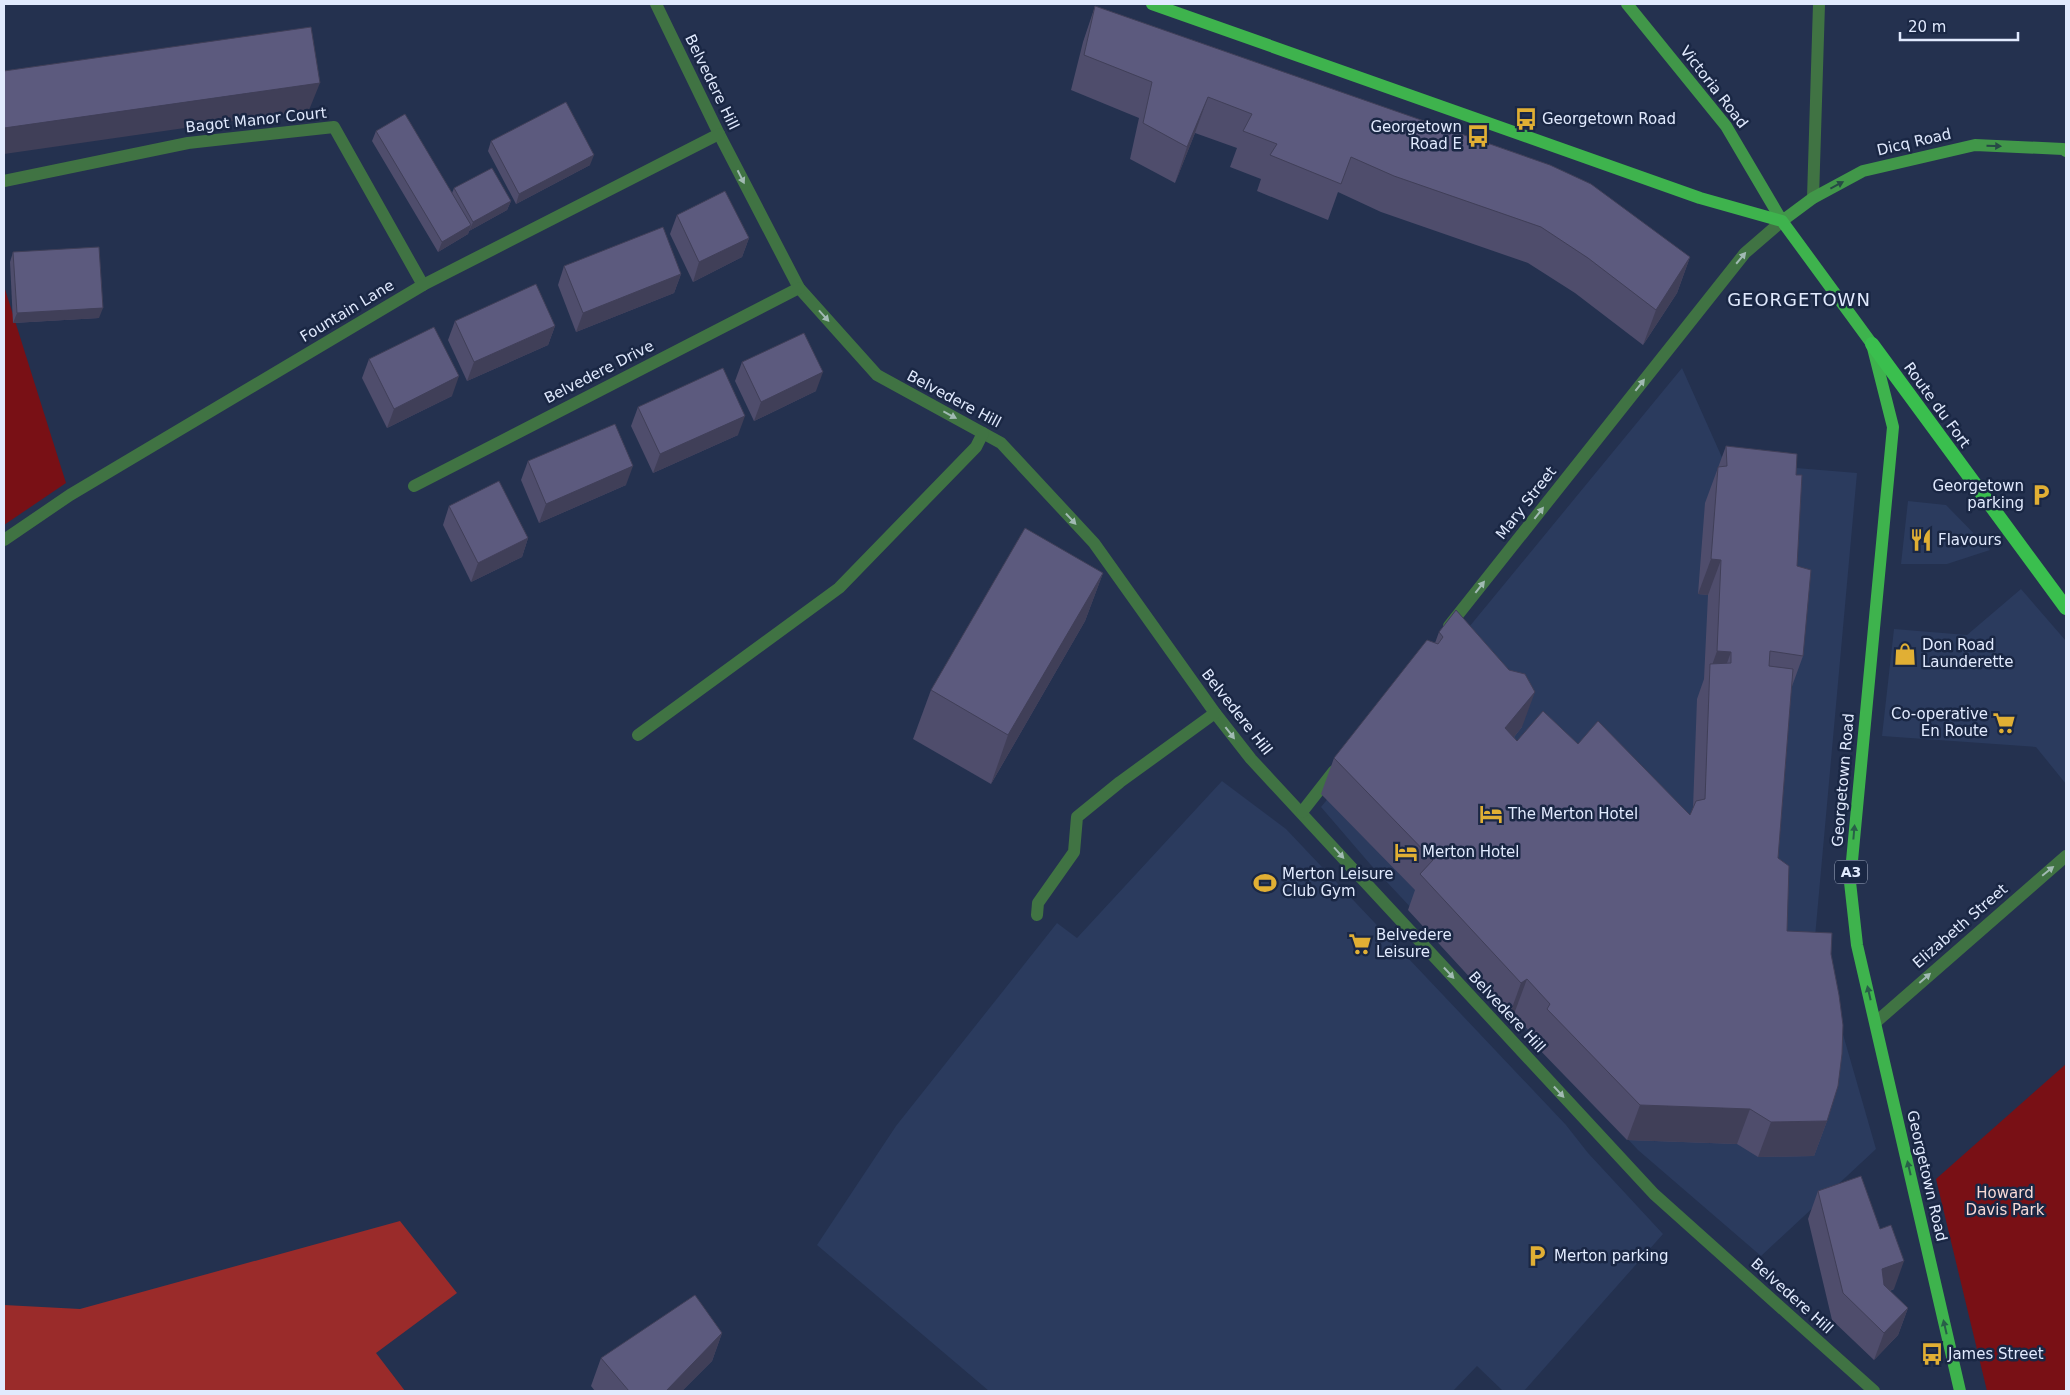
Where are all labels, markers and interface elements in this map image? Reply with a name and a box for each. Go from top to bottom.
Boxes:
scale bar [1900,10,2018,42]
text: 20 m [1908,18,1946,36]
street label: Belvedere Hill [681,31,743,133]
street label: Victoria Road [1676,42,1752,132]
street label: Bagot Manor Court [185,104,328,136]
bus stop icon: Georgetown Road [1513,106,1539,132]
place label: Georgetown Road [1542,110,1676,128]
place label: Georgetown Road E [1370,118,1462,153]
bus stop icon: Georgetown Road E [1465,123,1491,149]
street label: Dicq Road [1875,125,1953,159]
one-way arrow [1986,142,2002,150]
one-way arrow [737,170,745,184]
one-way arrow [1831,180,1844,189]
one-way arrow [1735,252,1746,264]
street label: Fountain Lane [297,276,397,346]
district label: GEORGETOWN [1727,289,1871,310]
one-way arrow [818,309,830,321]
street label: Belvedere Drive [541,337,657,407]
street label: Route du Fort [1900,359,1974,451]
street label: Belvedere Hill [904,367,1004,431]
one-way arrow [1635,379,1645,392]
one-way arrow [942,411,957,419]
street label: Mary Street [1492,463,1560,543]
place label: Georgetown parking [1932,477,2024,512]
parking icon: Georgetown parking [2028,482,2054,508]
one-way arrow [1534,506,1544,520]
one-way arrow [1065,513,1077,525]
restaurant icon: Flavours [1908,527,1934,553]
place label: Flavours [1938,531,2002,549]
one-way arrow [1474,581,1485,594]
place label: Don Road Launderette [1922,636,2013,671]
shop icon: Don Road Launderette [1892,641,1918,667]
street label: Belvedere Hill [1198,665,1276,759]
place label: Co-operative En Route [1891,705,1988,740]
supermarket icon: Co-operative En Route [1991,710,2017,736]
street label: Georgetown Road [1828,713,1858,847]
one-way arrow [1225,726,1236,739]
hotel icon: The Merton Hotel [1478,801,1504,827]
place label: The Merton Hotel [1507,805,1638,823]
one-way arrow [1851,824,1859,840]
hotel icon: Merton Hotel [1393,839,1419,865]
place label: Merton Hotel [1422,843,1519,861]
one-way arrow [1333,847,1345,859]
road number: A3 [1835,860,1867,884]
place label: Merton Leisure Club Gym [1282,865,1394,900]
one-way arrow [2041,865,2054,876]
sports icon: Merton Leisure Club Gym [1252,870,1278,896]
street label: Elizabeth Street [1909,880,2011,972]
place label: Belvedere Leisure [1376,926,1452,961]
supermarket icon: Belvedere Leisure [1347,931,1373,957]
one-way arrow [1443,967,1455,979]
street label: Belvedere Hill [1465,968,1549,1056]
one-way arrow [1919,972,1931,984]
one-way arrow [1865,985,1873,1000]
one-way arrow [1553,1086,1565,1098]
street label: Georgetown Road [1903,1109,1951,1243]
one-way arrow [1905,1161,1913,1176]
park label: Howard Davis Park [1966,1184,2045,1219]
parking icon: Merton parking [1524,1243,1550,1269]
place label: Merton parking [1554,1247,1668,1265]
street label: Belvedere Hill [1747,1254,1837,1338]
one-way arrow [1941,1319,1949,1334]
bus stop icon: James Street [1919,1341,1945,1367]
place label: James Street [1947,1345,2044,1363]

